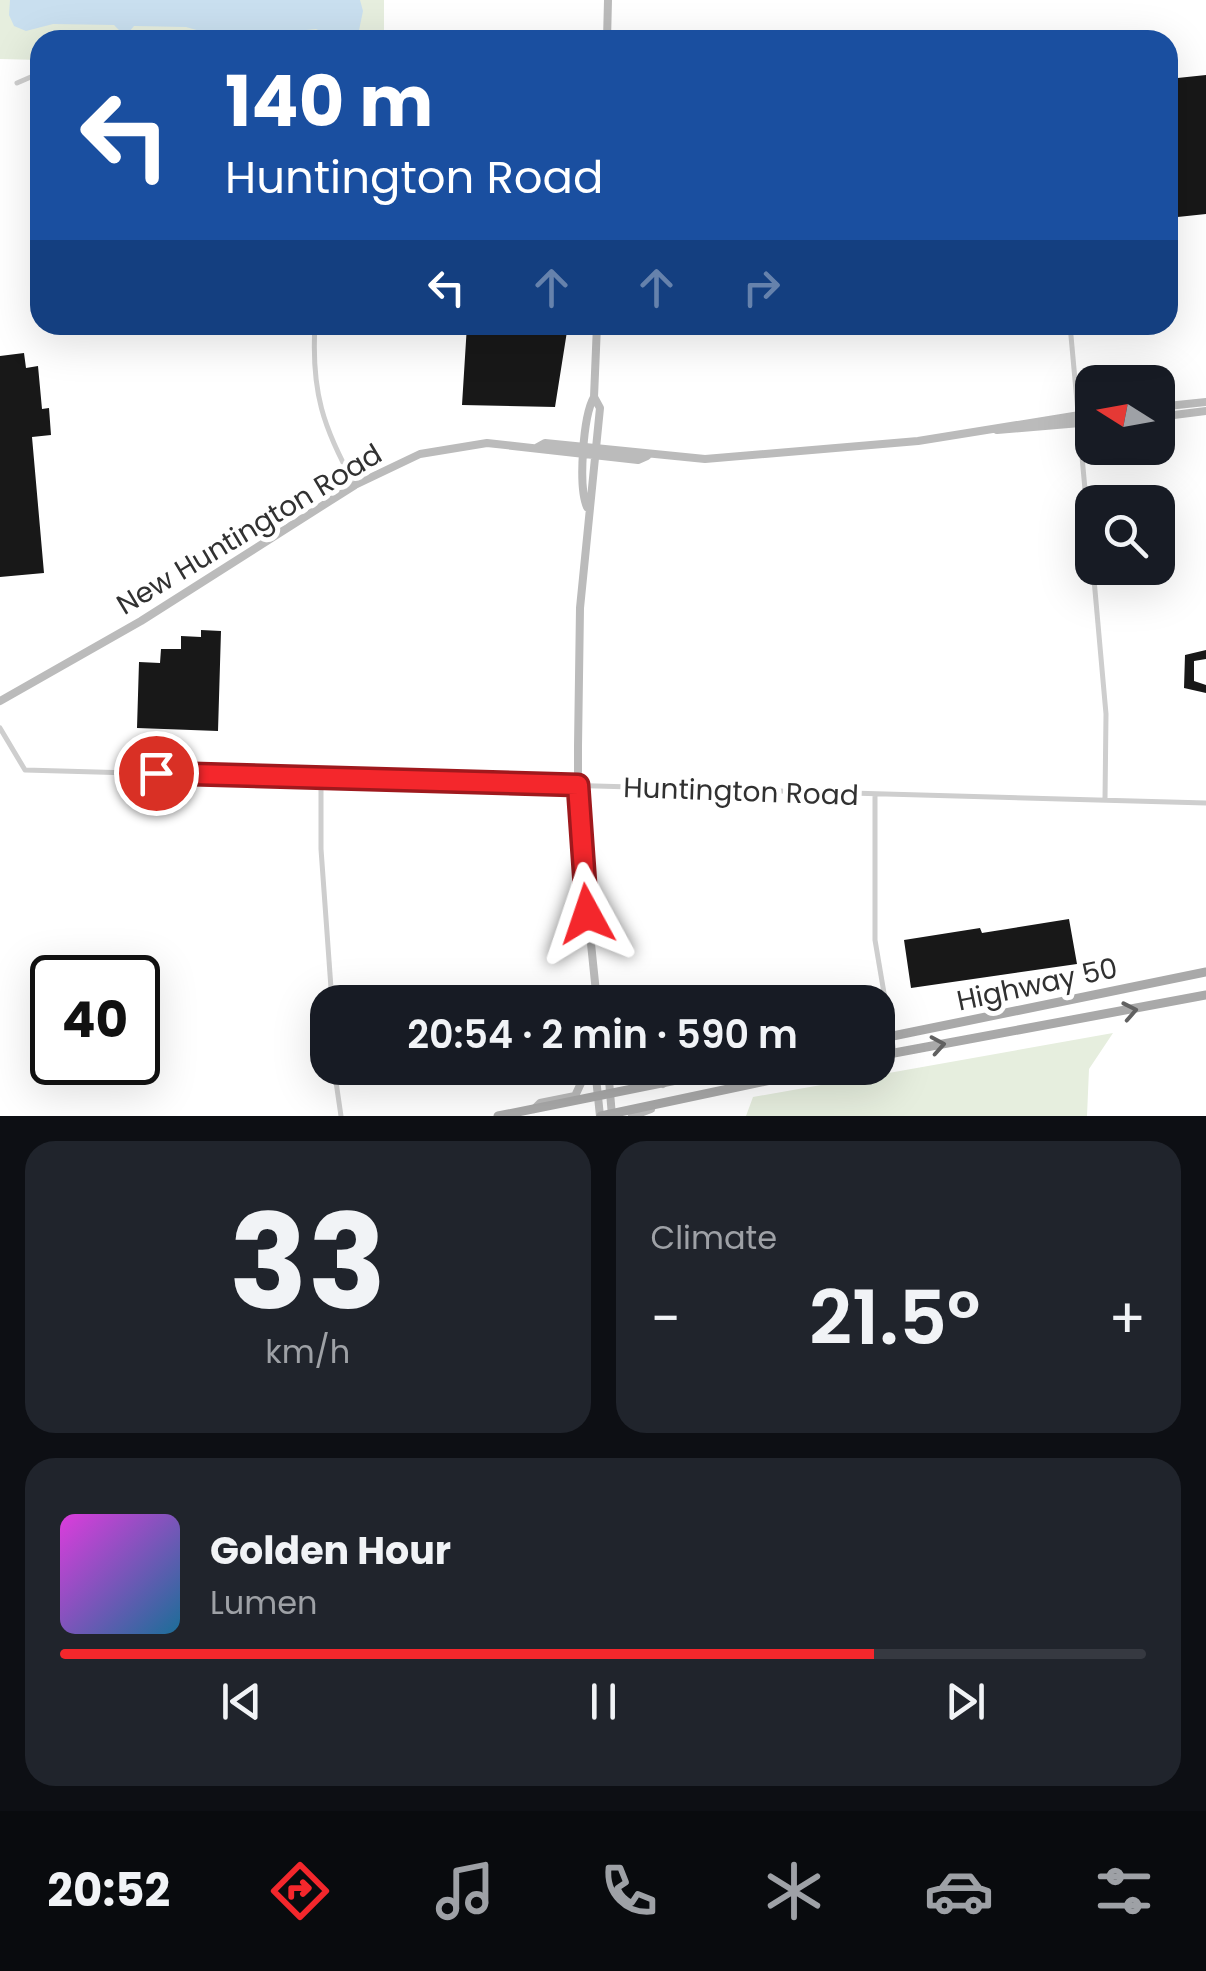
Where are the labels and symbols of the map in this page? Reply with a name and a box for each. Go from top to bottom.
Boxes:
north arrow [1075,365,1175,465]
street label: New Huntington Road [109,435,389,624]
pin [114,731,199,816]
street label: Huntington Road [623,768,859,815]
position arrow [535,862,639,966]
street label: Highway 50 [953,948,1121,1021]
speed limit sign: 40 [30,955,160,1085]
one-way arrow [1122,1001,1139,1022]
one-way arrow [930,1035,947,1056]

